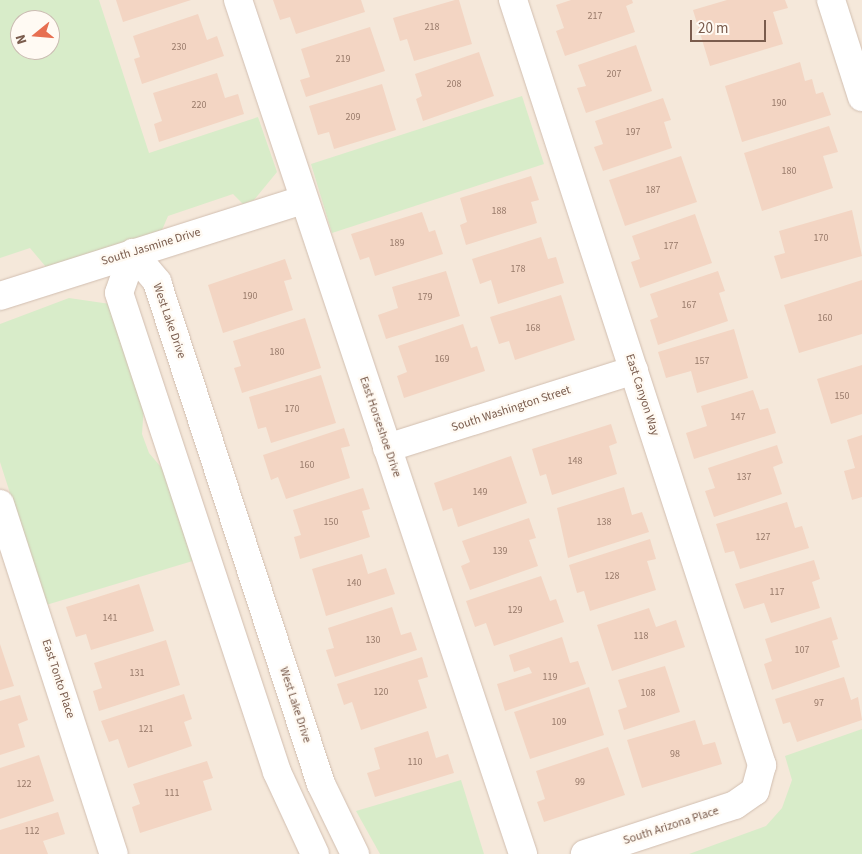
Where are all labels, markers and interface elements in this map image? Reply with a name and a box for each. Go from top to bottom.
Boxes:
north arrow [10,10,60,60]
scale bar [692,10,768,42]
house number: 217 [588,11,602,23]
text: 20 m [698,18,728,39]
house number: 218 [425,22,439,34]
text: N [11,32,33,46]
house number: 230 [172,42,186,54]
house number: 219 [336,54,350,66]
house number: 207 [607,69,621,81]
house number: 208 [447,79,461,91]
house number: 190 [772,98,786,110]
house number: 220 [192,100,206,112]
house number: 209 [346,112,360,124]
house number: 197 [626,127,640,139]
house number: 180 [782,166,796,178]
house number: 187 [646,185,660,197]
house number: 188 [492,206,506,218]
street label: South Jasmine Drive [100,225,202,269]
house number: 170 [814,233,828,245]
house number: 189 [390,238,404,250]
house number: 177 [664,241,678,253]
house number: 178 [511,264,525,276]
street label: West Lake Drive [149,282,189,360]
house number: 190 [243,291,257,303]
house number: 179 [418,292,432,304]
house number: 167 [682,300,696,312]
house number: 160 [818,313,832,325]
house number: 168 [526,323,540,335]
house number: 180 [270,347,284,359]
street label: East Canyon Way [622,352,662,438]
house number: 169 [435,354,449,366]
house number: 157 [695,356,709,368]
street label: East Horseshoe Drive [356,375,404,479]
street label: South Washington Street [450,383,572,435]
house number: 150 [835,391,849,403]
house number: 170 [285,404,299,416]
house number: 147 [731,412,745,424]
house number: 148 [568,456,582,468]
house number: 160 [300,460,314,472]
house number: 137 [737,472,751,484]
house number: 149 [473,487,487,499]
house number: 150 [324,517,338,529]
house number: 138 [597,517,611,529]
house number: 127 [756,532,770,544]
house number: 139 [493,546,507,558]
house number: 128 [605,571,619,583]
house number: 140 [347,578,361,590]
house number: 117 [770,587,784,599]
house number: 129 [508,605,522,617]
house number: 141 [103,613,117,625]
house number: 118 [634,631,648,643]
house number: 130 [366,635,380,647]
street label: East Tonto Place [38,638,78,720]
house number: 107 [795,645,809,657]
street label: West Lake Drive [276,665,314,745]
house number: 131 [130,668,144,680]
house number: 119 [543,672,557,684]
house number: 120 [374,687,388,699]
house number: 108 [641,688,655,700]
house number: 97 [814,698,824,710]
house number: 109 [552,717,566,729]
house number: 121 [139,724,153,736]
house number: 98 [670,749,680,761]
house number: 110 [408,757,422,769]
house number: 99 [575,777,585,789]
house number: 122 [17,779,31,791]
house number: 111 [165,788,179,800]
street label: South Arizona Place [621,804,721,848]
house number: 112 [25,826,39,838]

